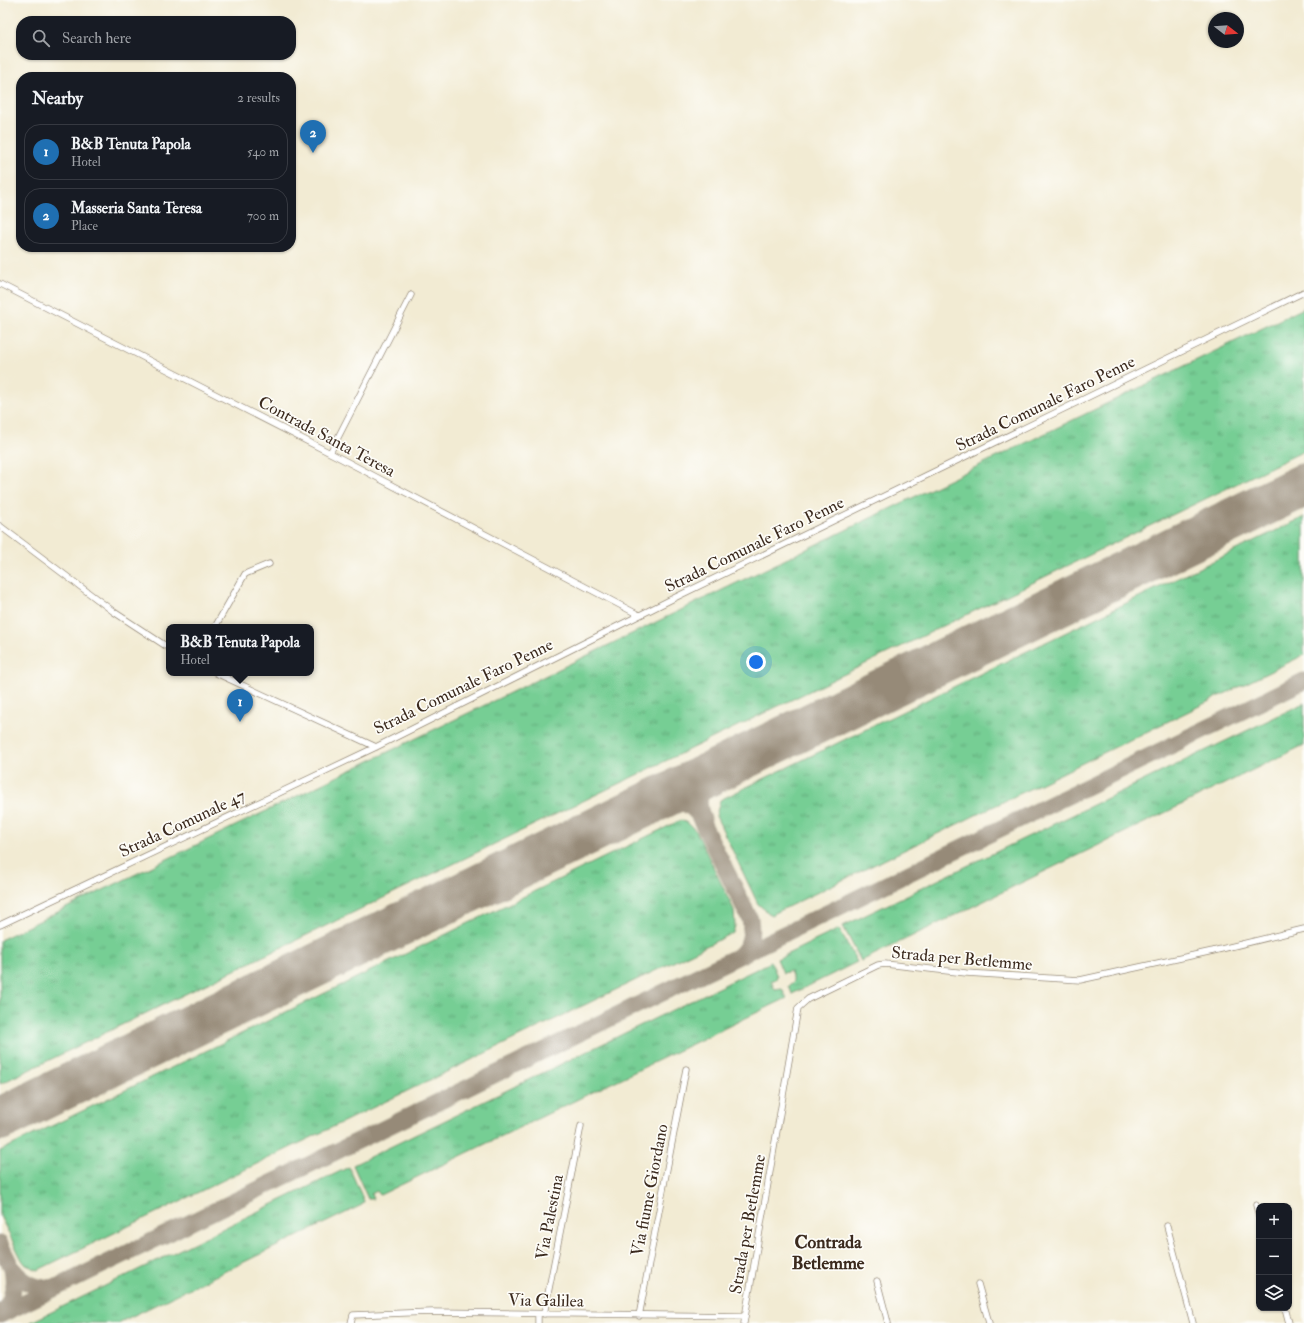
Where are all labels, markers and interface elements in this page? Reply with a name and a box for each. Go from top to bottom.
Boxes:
north arrow [1208,12,1244,48]
search box [16,16,296,60]
icon: search [30,27,52,49]
text: Search here [62,29,131,48]
text: Nearby [32,88,83,109]
text: 2 results [237,90,280,106]
pin: 2 [300,120,326,153]
text: B&B Tenuta Papola [71,135,191,154]
text: 1 [44,144,48,160]
text: 540 m [247,144,279,160]
text: Hotel [71,154,101,170]
text: Masseria Santa Teresa [71,199,202,218]
text: 2 [43,208,49,224]
text: 700 m [247,208,279,224]
text: Place [71,218,98,234]
street label: Strada Comunale Faro Penne [952,351,1138,456]
street label: Contrada Santa Teresa [255,391,400,482]
street label: Strada Comunale Faro Penne [661,492,847,597]
popup [166,624,314,676]
text: B&B Tenuta Papola [180,633,300,652]
street label: Strada Comunale Faro Penne [370,634,556,739]
text: Hotel [180,652,210,668]
your location [746,652,766,672]
pin: 1 [227,689,253,722]
street label: Strada Comunale 47 [116,785,249,862]
street label: Strada per Betlemme [891,942,1033,976]
street label: Via fiume Giordano [626,1122,673,1258]
street label: Strada per Betlemme [725,1153,771,1296]
street label: Via Palestina [531,1172,568,1262]
map controls [1256,1203,1292,1311]
button: + [1256,1203,1292,1239]
district label: Contrada Betlemme [792,1231,865,1275]
button: − [1256,1239,1292,1275]
button: layers [1256,1275,1292,1311]
street label: Via Galilea [508,1289,585,1312]

